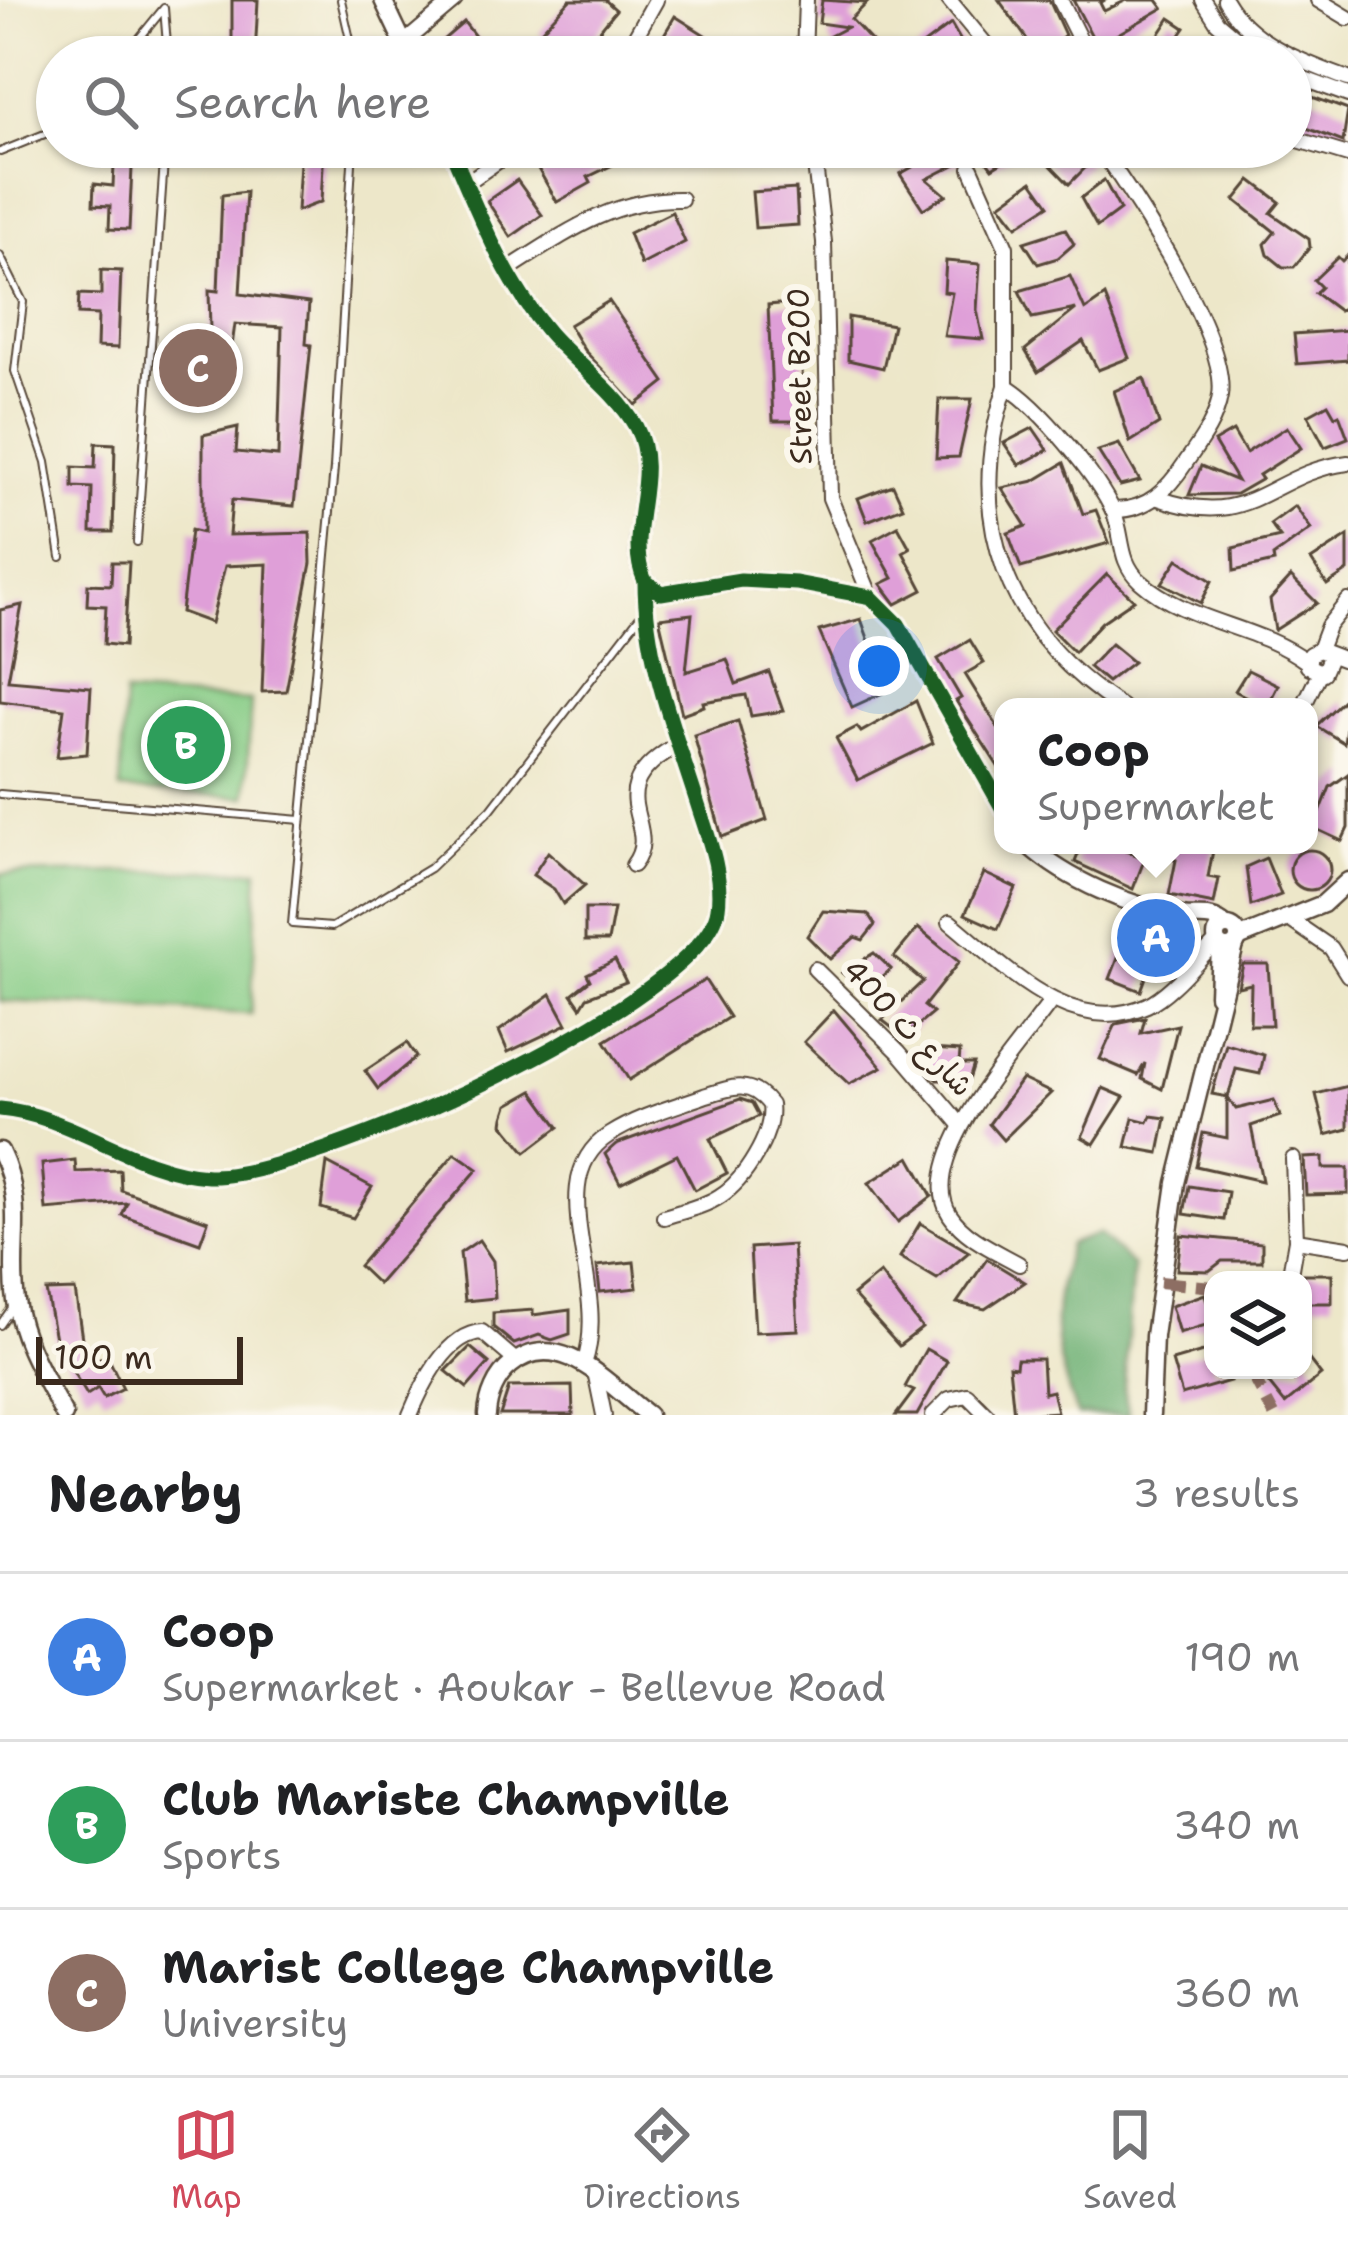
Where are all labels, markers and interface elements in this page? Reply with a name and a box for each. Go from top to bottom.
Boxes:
search box [36,36,1312,168]
icon: search [78,69,144,135]
text: Search here [174,72,431,132]
street label: Street B200 [777,287,822,465]
pin: C [159,323,237,413]
your location [849,636,909,696]
popup [994,698,1318,854]
pin: B [147,700,225,790]
text: Coop [1037,720,1150,780]
text: Supermarket [1037,780,1275,832]
pin: A [1117,893,1195,983]
street label: شارع ث 400 [833,950,983,1106]
map controls [1204,1271,1312,1379]
button: layers [1204,1271,1312,1379]
scale bar [36,1331,243,1384]
text: 100 m [54,1335,153,1380]
text: Nearby [48,1459,243,1527]
text: 3 results [1133,1467,1300,1519]
text: Coop [162,1601,275,1661]
text: A [72,1631,102,1683]
text: 190 m [1184,1631,1300,1683]
text: Supermarket · Aoukar - Bellevue Road [162,1661,886,1713]
text: Club Mariste Champville [162,1769,730,1829]
text: B [75,1799,99,1851]
text: 340 m [1173,1799,1300,1851]
text: Sports [162,1829,282,1881]
text: Marist College Champville [162,1937,774,1997]
text: C [75,1967,99,2019]
text: 360 m [1173,1967,1300,2019]
text: University [162,1997,348,2049]
tab: Map [171,2102,242,2219]
tab: Directions [584,2102,741,2219]
tab: Saved [1083,2102,1177,2219]

